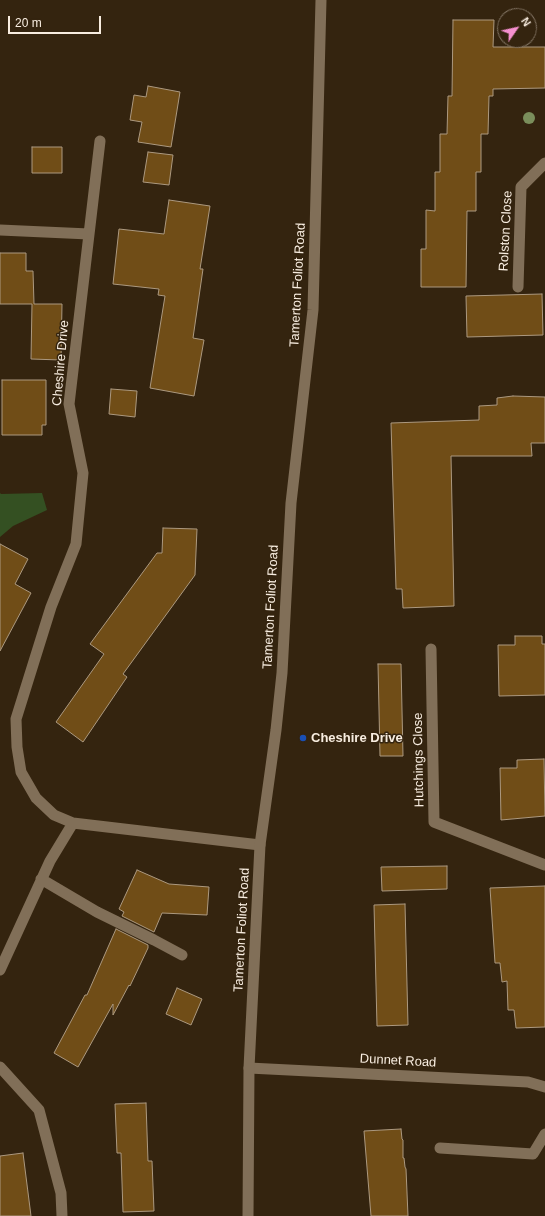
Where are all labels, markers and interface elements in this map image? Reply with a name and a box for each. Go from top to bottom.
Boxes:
scale bar [10,8,103,34]
north arrow [497,8,537,48]
text: N [519,15,533,28]
text: 20 m [15,16,42,30]
street label: Rolston Close [496,190,516,272]
street label: Tamerton Foliot Road [287,223,309,347]
street label: Cheshire Drive [49,319,73,407]
street label: Tamerton Foliot Road [260,545,282,669]
street label: Hutchings Close [410,713,428,807]
place label: Cheshire Drive [311,730,403,746]
marker: Cheshire Drive [298,733,308,743]
street label: Tamerton Foliot Road [231,868,253,992]
street label: Dunnet Road [359,1051,437,1071]

